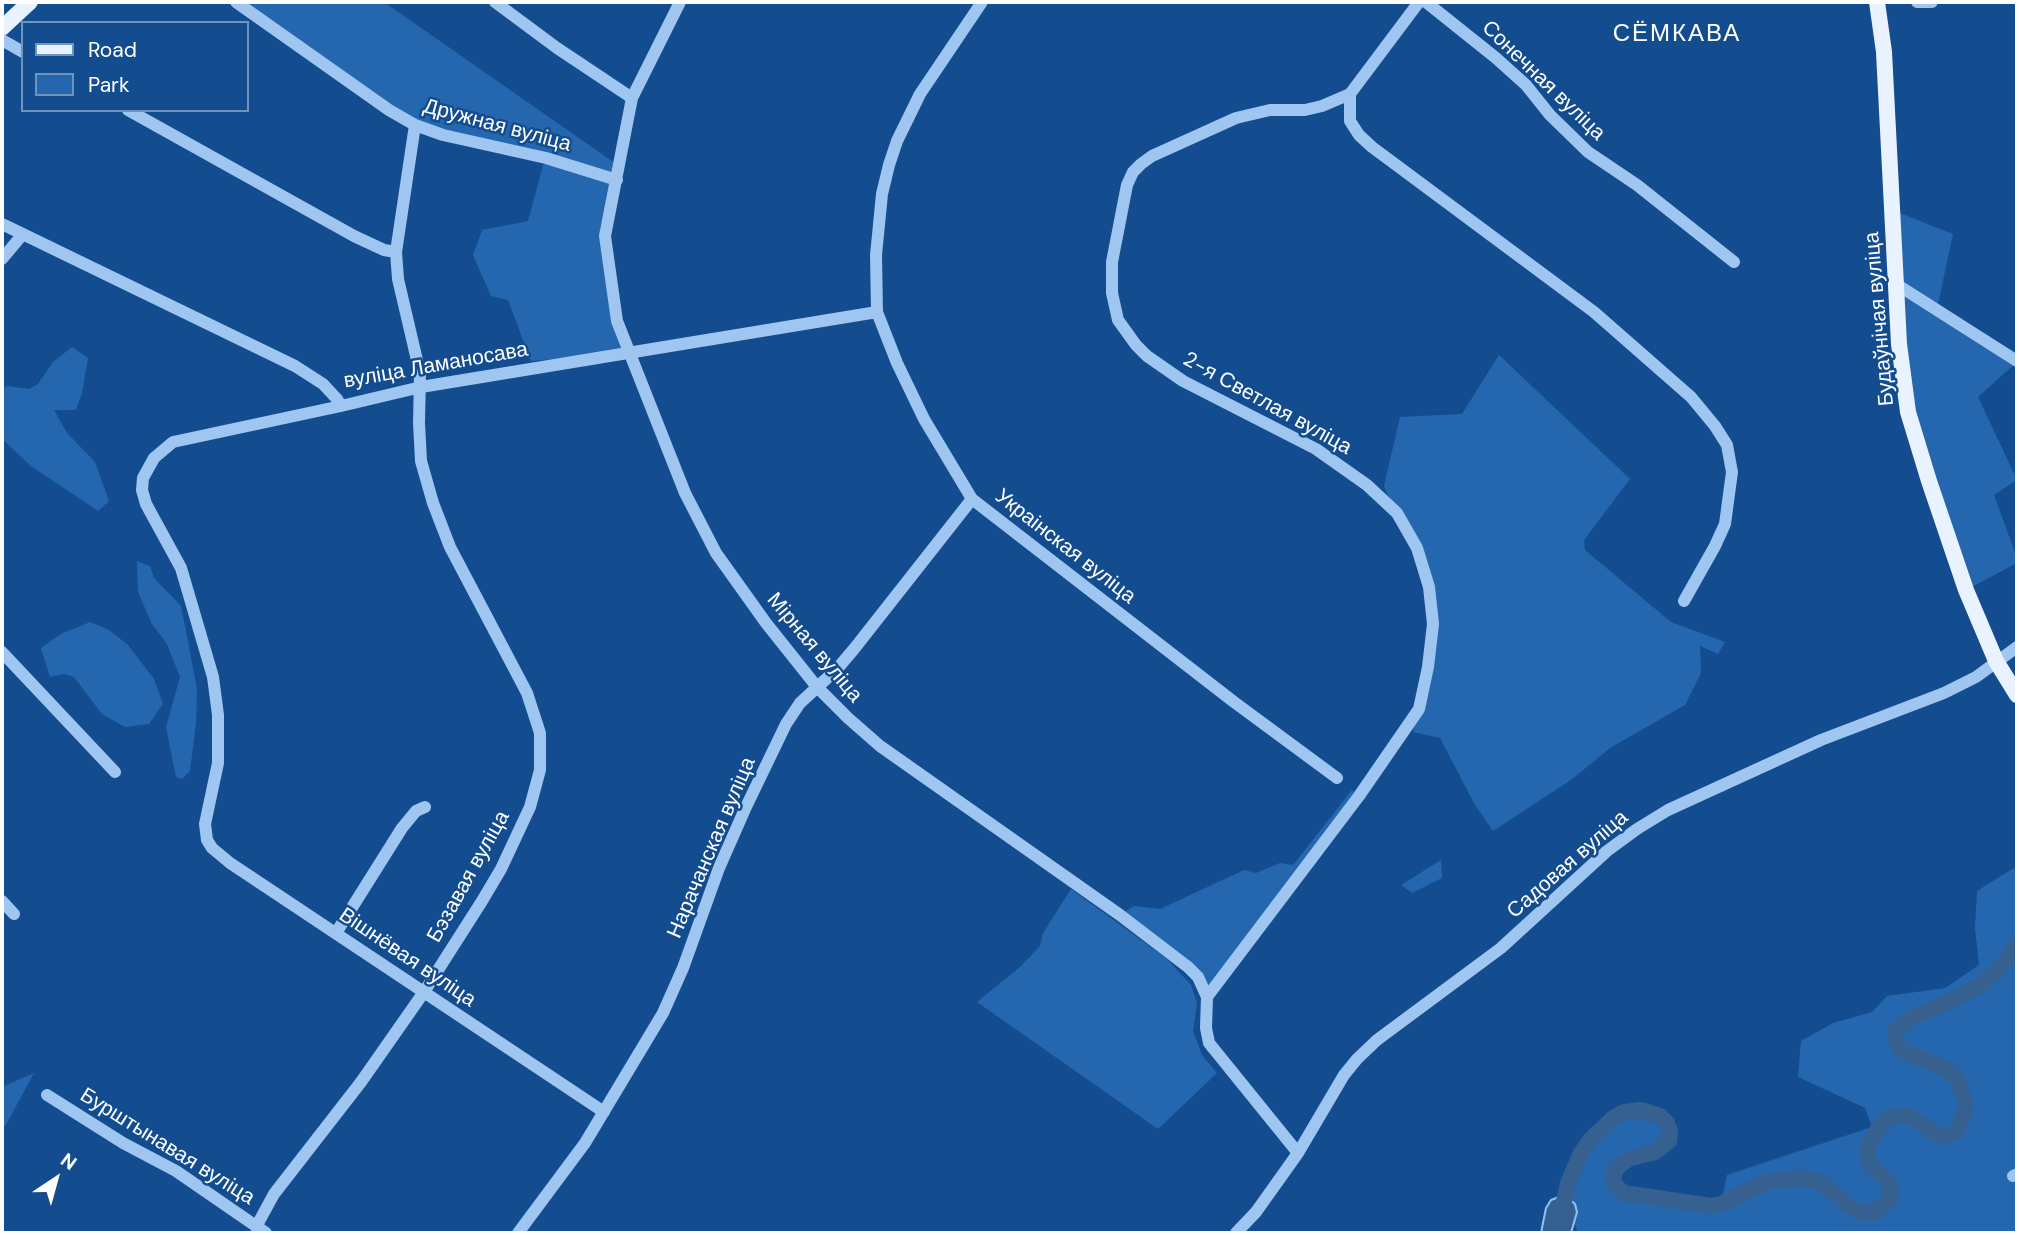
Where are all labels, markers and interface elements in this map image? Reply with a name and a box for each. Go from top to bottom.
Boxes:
street label: Сонечная вуліца [1476,16,1610,146]
legend [21,21,248,112]
district label: СЁМКАВА [1614,21,1740,49]
text: Road [88,36,137,64]
text: Park [88,71,129,99]
street label: Дружная вуліца [420,94,574,158]
street label: Будаўнічая вуліца [1860,231,1900,407]
street label: вуліца Ламаносава [342,337,530,395]
street label: 2-я Светлая вуліца [1178,347,1356,461]
street label: Украінская вуліца [990,484,1140,610]
street label: Мірная вуліца [761,588,867,708]
street label: Нарачанская вуліца [662,754,762,942]
street label: Садовая вуліца [1502,806,1634,924]
street label: Бэзавая вуліца [422,807,516,947]
street label: Вішнёвая вуліца [334,903,480,1013]
street label: Бурштынавая вуліца [75,1083,259,1211]
north arrow [21,1144,91,1214]
text: N [56,1147,82,1176]

